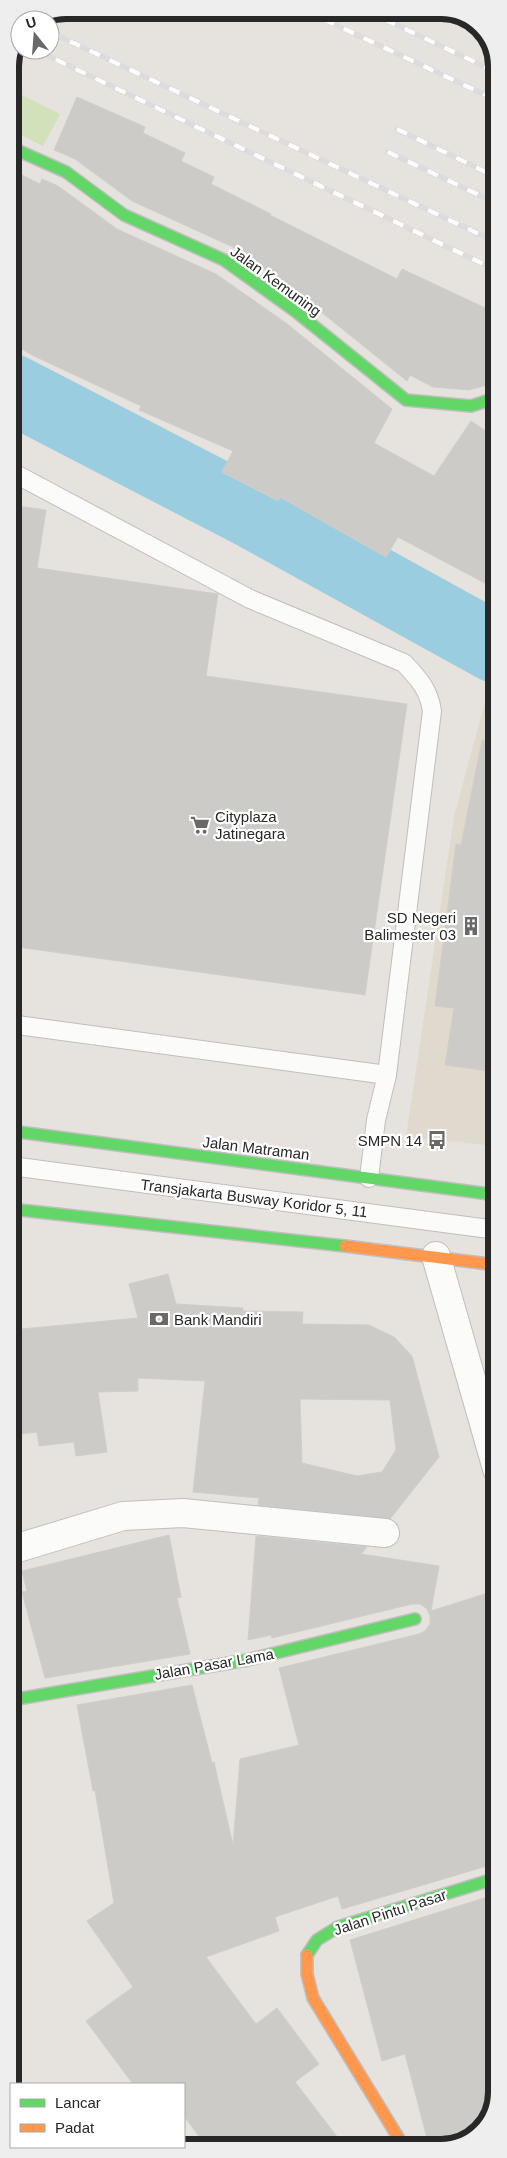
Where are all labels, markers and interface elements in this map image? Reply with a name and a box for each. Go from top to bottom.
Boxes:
north arrow [10,10,60,60]
text: U [24,13,38,32]
street label: Jalan Kemuning [227,243,325,319]
place label: Cityplaza Jatinegara [215,808,286,842]
supermarket icon: Cityplaza Jatinegara [189,814,211,836]
place label: SD Negeri Balimester 03 [364,909,456,943]
building icon: SD Negeri Balimester 03 [460,915,482,937]
bus stop icon: SMPN 14 [426,1129,448,1151]
place label: SMPN 14 [358,1132,422,1149]
street label: Jalan Matraman [202,1133,310,1163]
street label: Transjakarta Busway Koridor 5, 11 [140,1176,368,1220]
bank icon: Bank Mandiri [148,1308,170,1330]
place label: Bank Mandiri [174,1311,262,1328]
street label: Jalan Pasar Lama [153,1645,276,1683]
street label: Jalan Pintu Pasar [331,1886,449,1938]
legend [10,2083,185,2148]
text: Lancar [55,2094,101,2111]
text: Padat [55,2119,95,2136]

